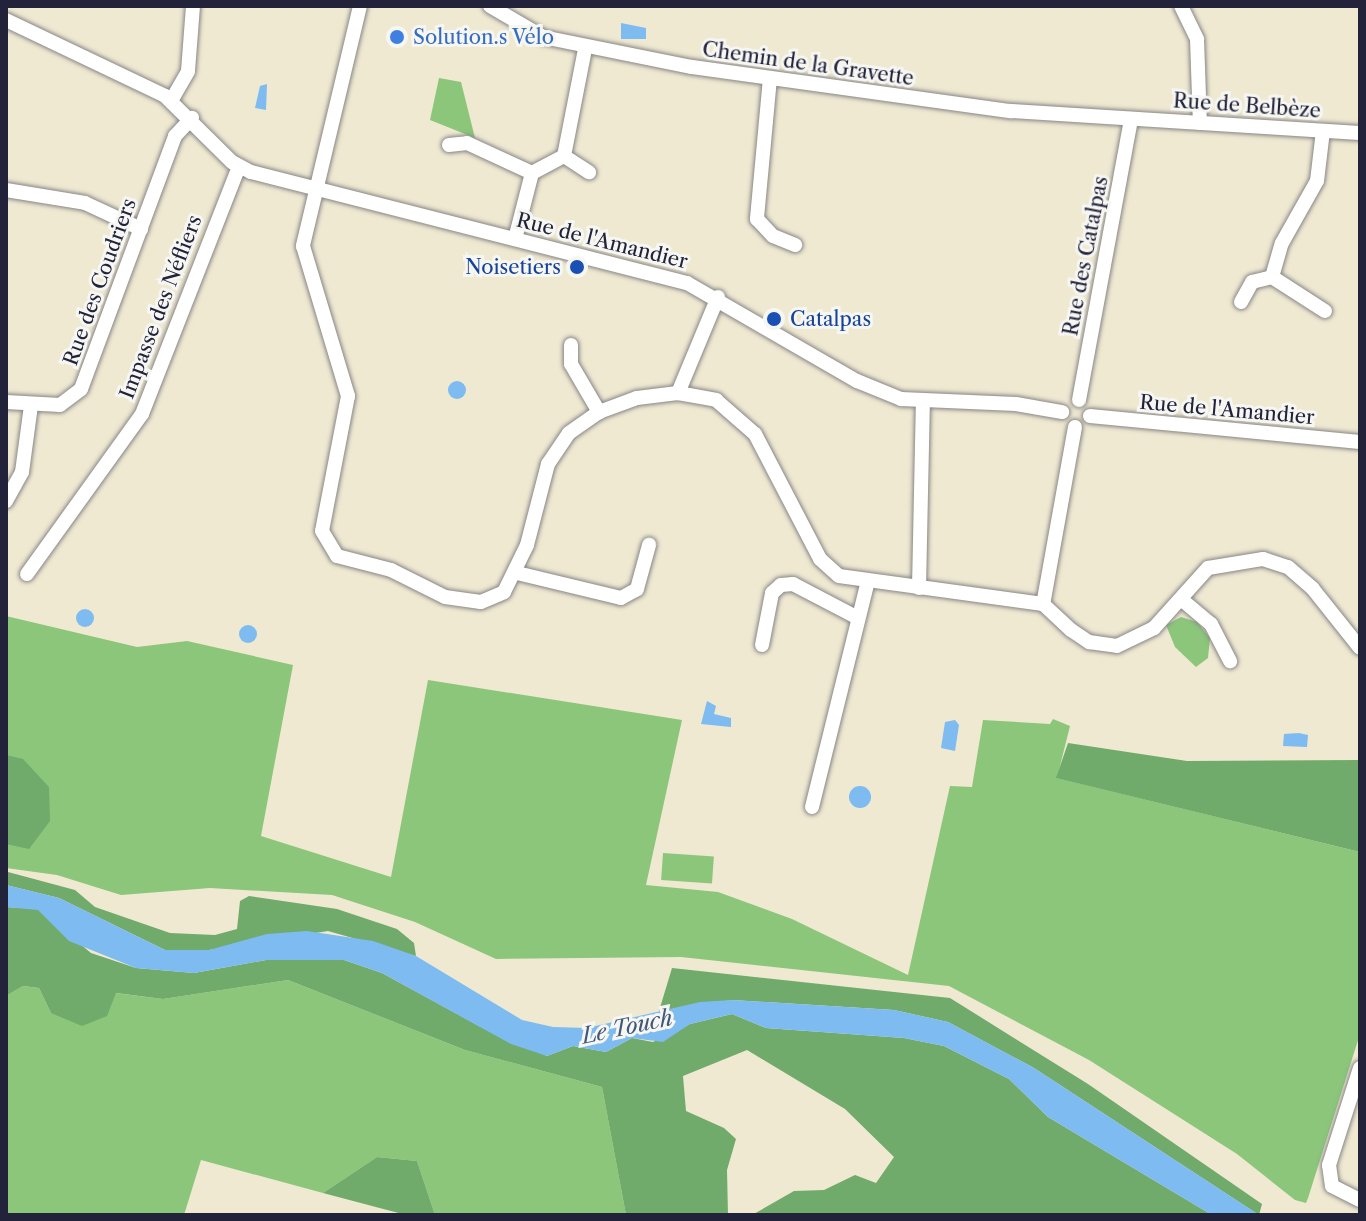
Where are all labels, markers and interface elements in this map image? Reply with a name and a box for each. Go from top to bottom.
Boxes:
place label: Solution.s Vélo [413,25,555,49]
marker: Solution.s Vélo [388,28,406,46]
street label: Chemin de la Gravette [701,37,915,91]
street label: Rue de Belbèze [1172,89,1322,123]
street label: Rue des Catalpas [1059,174,1113,338]
street label: Rue des Coudriers [59,195,141,369]
street label: Rue de l'Amandier [514,208,690,274]
street label: Impasse des Néfliers [115,212,207,402]
place label: Noisetiers [465,255,561,279]
marker: Noisetiers [568,258,586,276]
place label: Catalpas [790,307,871,331]
marker: Catalpas [765,310,783,328]
street label: Rue de l'Amandier [1138,390,1316,430]
water label: Le Touch [579,1005,675,1049]

